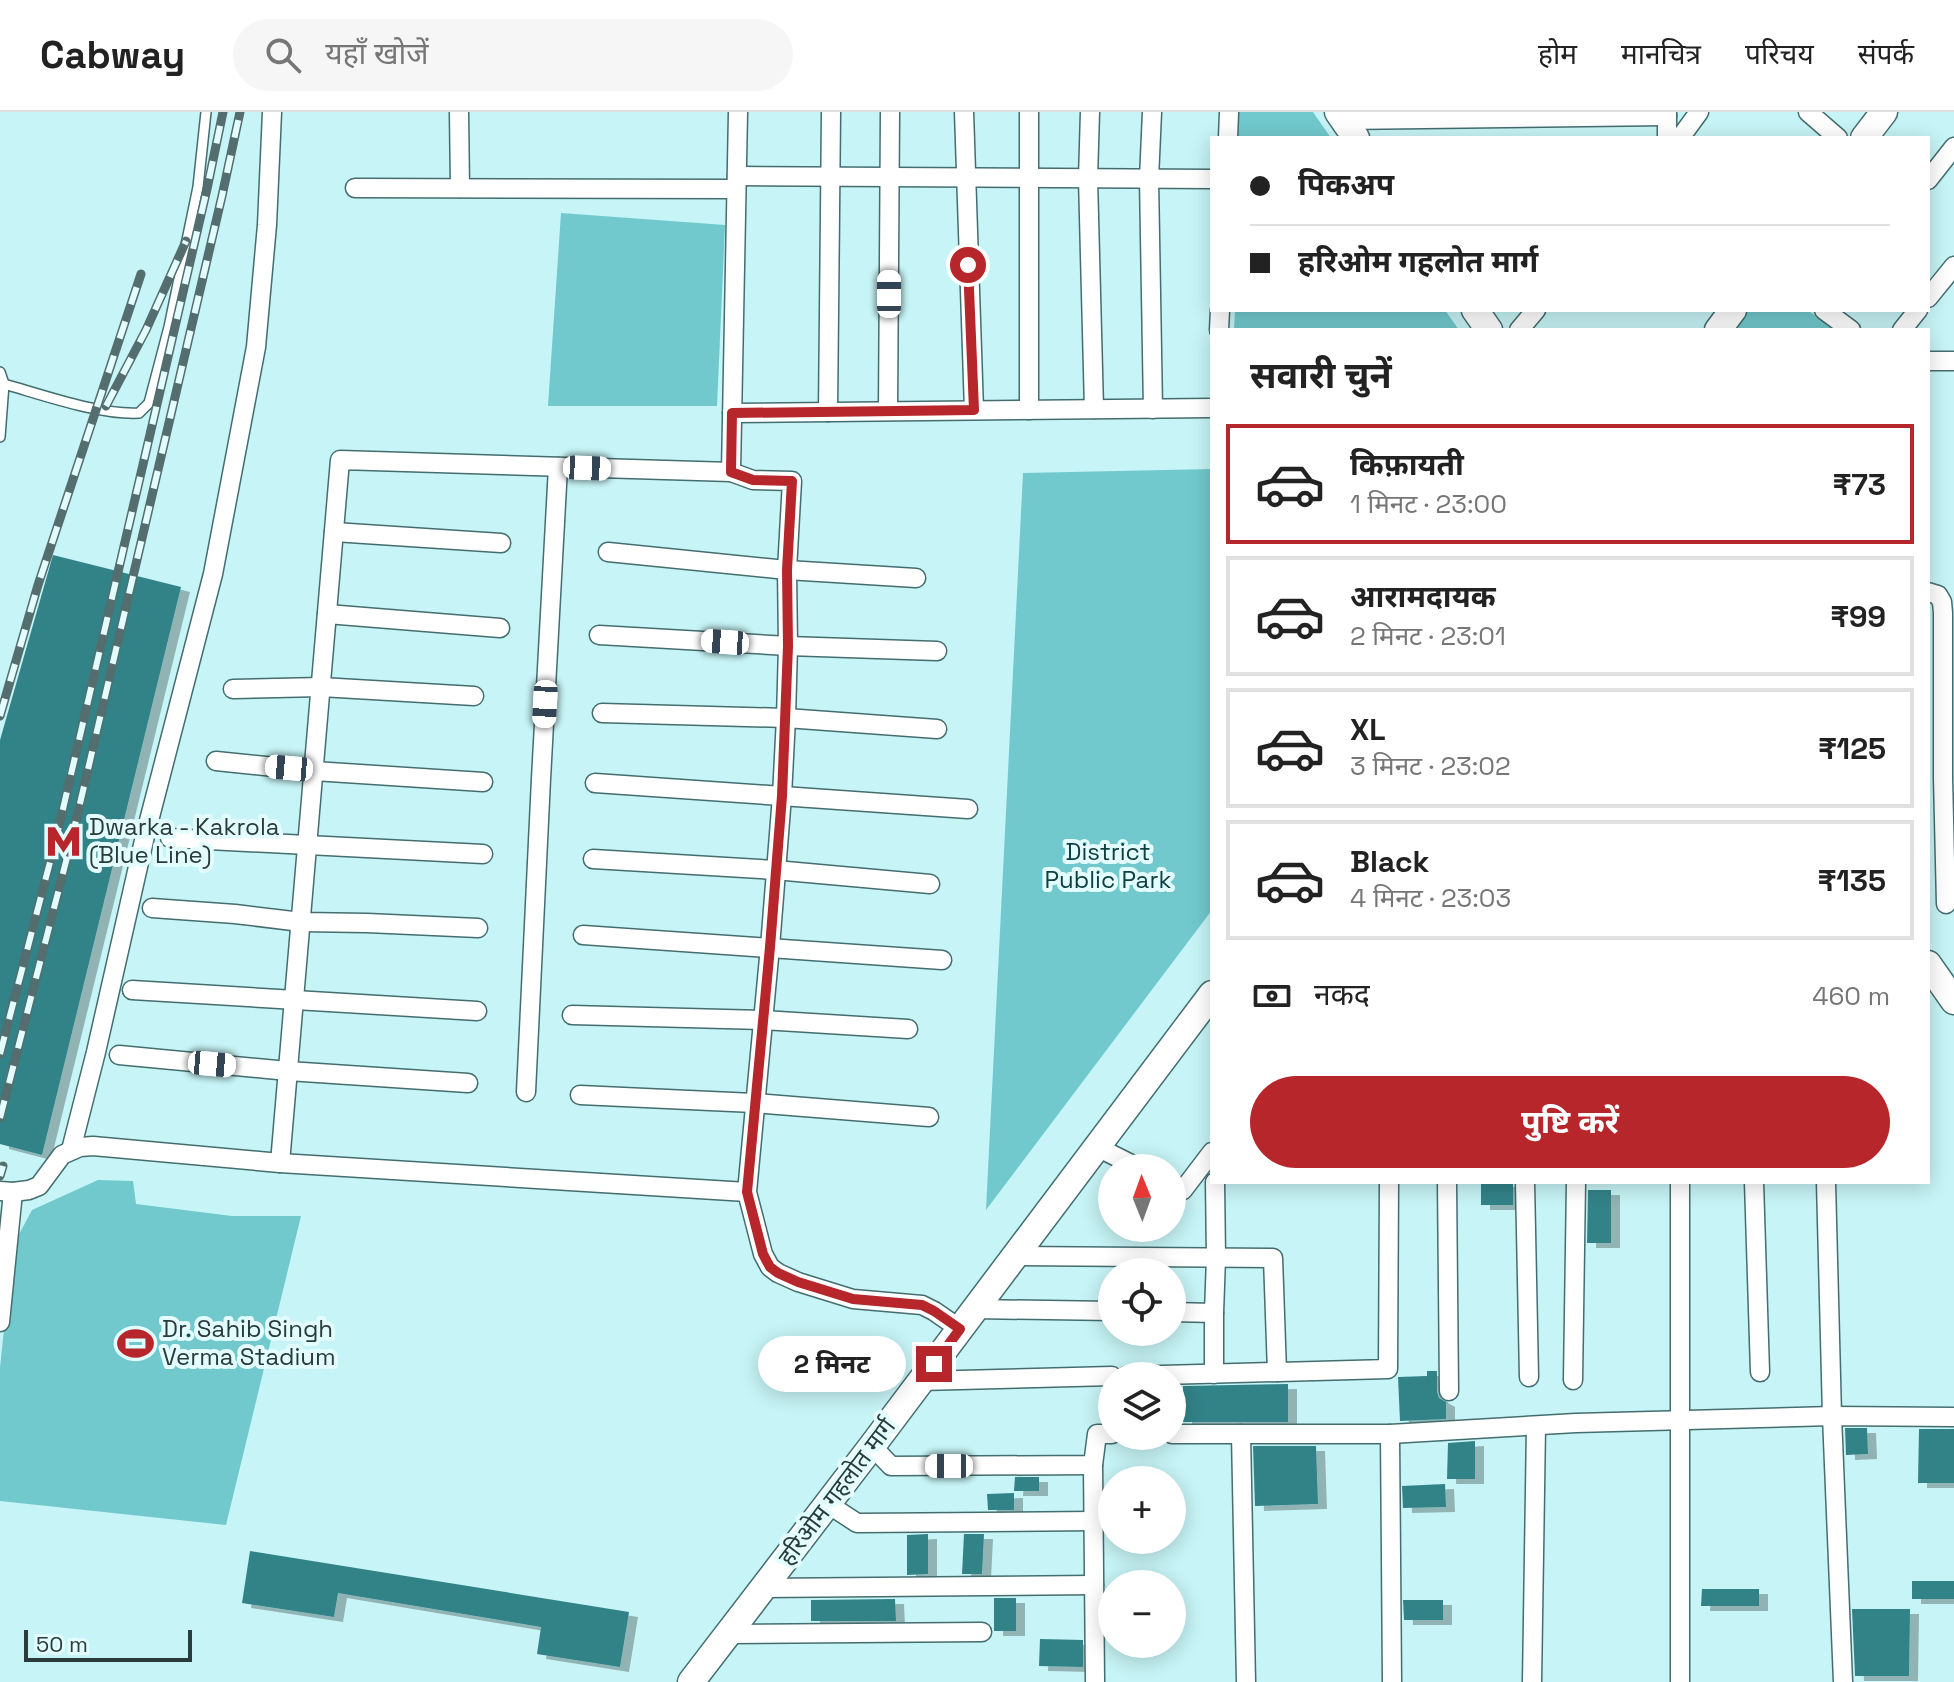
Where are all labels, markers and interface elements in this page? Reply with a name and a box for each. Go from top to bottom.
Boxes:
search box [233,19,793,91]
text: Cabway [40,31,185,79]
icon: search [261,33,305,77]
text: यहाँ खोजें [325,34,429,73]
text: होम [1538,36,1577,72]
text: मानचित्र [1621,36,1701,72]
text: परिचय [1745,36,1814,72]
text: संपर्क [1858,36,1914,72]
text: पिकअप [1298,165,1394,204]
text: हरिओम गहलोत मार्ग [1298,242,1538,281]
route start [950,247,986,283]
car [877,270,901,318]
text: सवारी चुनें [1250,353,1392,399]
text: किफ़ायती [1350,445,1464,484]
icon: car [1254,448,1326,520]
car [563,455,611,481]
text: ₹73 [1832,465,1886,504]
text: 1 मिनट · 23:00 [1350,487,1507,521]
text: आरामदायक [1350,577,1496,616]
icon: car [1254,580,1326,652]
text: ₹99 [1830,597,1886,636]
text: 2 मिनट · 23:01 [1350,619,1506,653]
car [700,628,750,656]
car [532,679,558,729]
text: XL [1350,710,1386,749]
icon: car [1254,712,1326,784]
text: ₹125 [1818,729,1886,768]
text: 3 मिनट · 23:02 [1350,749,1511,783]
car [264,754,314,782]
place label: Dwarka - Kakrola (Blue Line) [89,811,280,870]
metro station icon: Dwarka - Kakrola (Blue Line) [44,822,82,860]
park label: District Public Park [1045,836,1171,895]
text: Black [1350,842,1429,881]
icon: car [1254,844,1326,916]
text: ₹135 [1818,861,1886,900]
text: 4 मिनट · 23:03 [1350,881,1511,915]
icon: cash [1250,974,1294,1018]
text: नकद [1314,975,1370,1014]
text: 460 m [1812,979,1890,1013]
car [187,1050,237,1078]
button: पुष्टि करें [1250,1076,1890,1168]
north arrow [1098,1154,1186,1242]
map controls [1098,1154,1186,1658]
button: locate [1098,1258,1186,1346]
place label: Dr. Sahib Singh Verma Stadium [162,1313,336,1372]
sports icon: Dr. Sahib Singh Verma Stadium [117,1324,155,1362]
callout: 2 मिनट [758,1336,906,1392]
route end [916,1346,952,1382]
text: 2 मिनट [794,1347,870,1381]
button: layers [1098,1362,1186,1450]
street label: हरिओम गहलोत मार्ग [771,1411,903,1572]
car [925,1454,973,1478]
button: + [1098,1466,1186,1554]
button: − [1098,1570,1186,1658]
scale bar [24,1626,192,1662]
text: 50 m [36,1630,88,1658]

